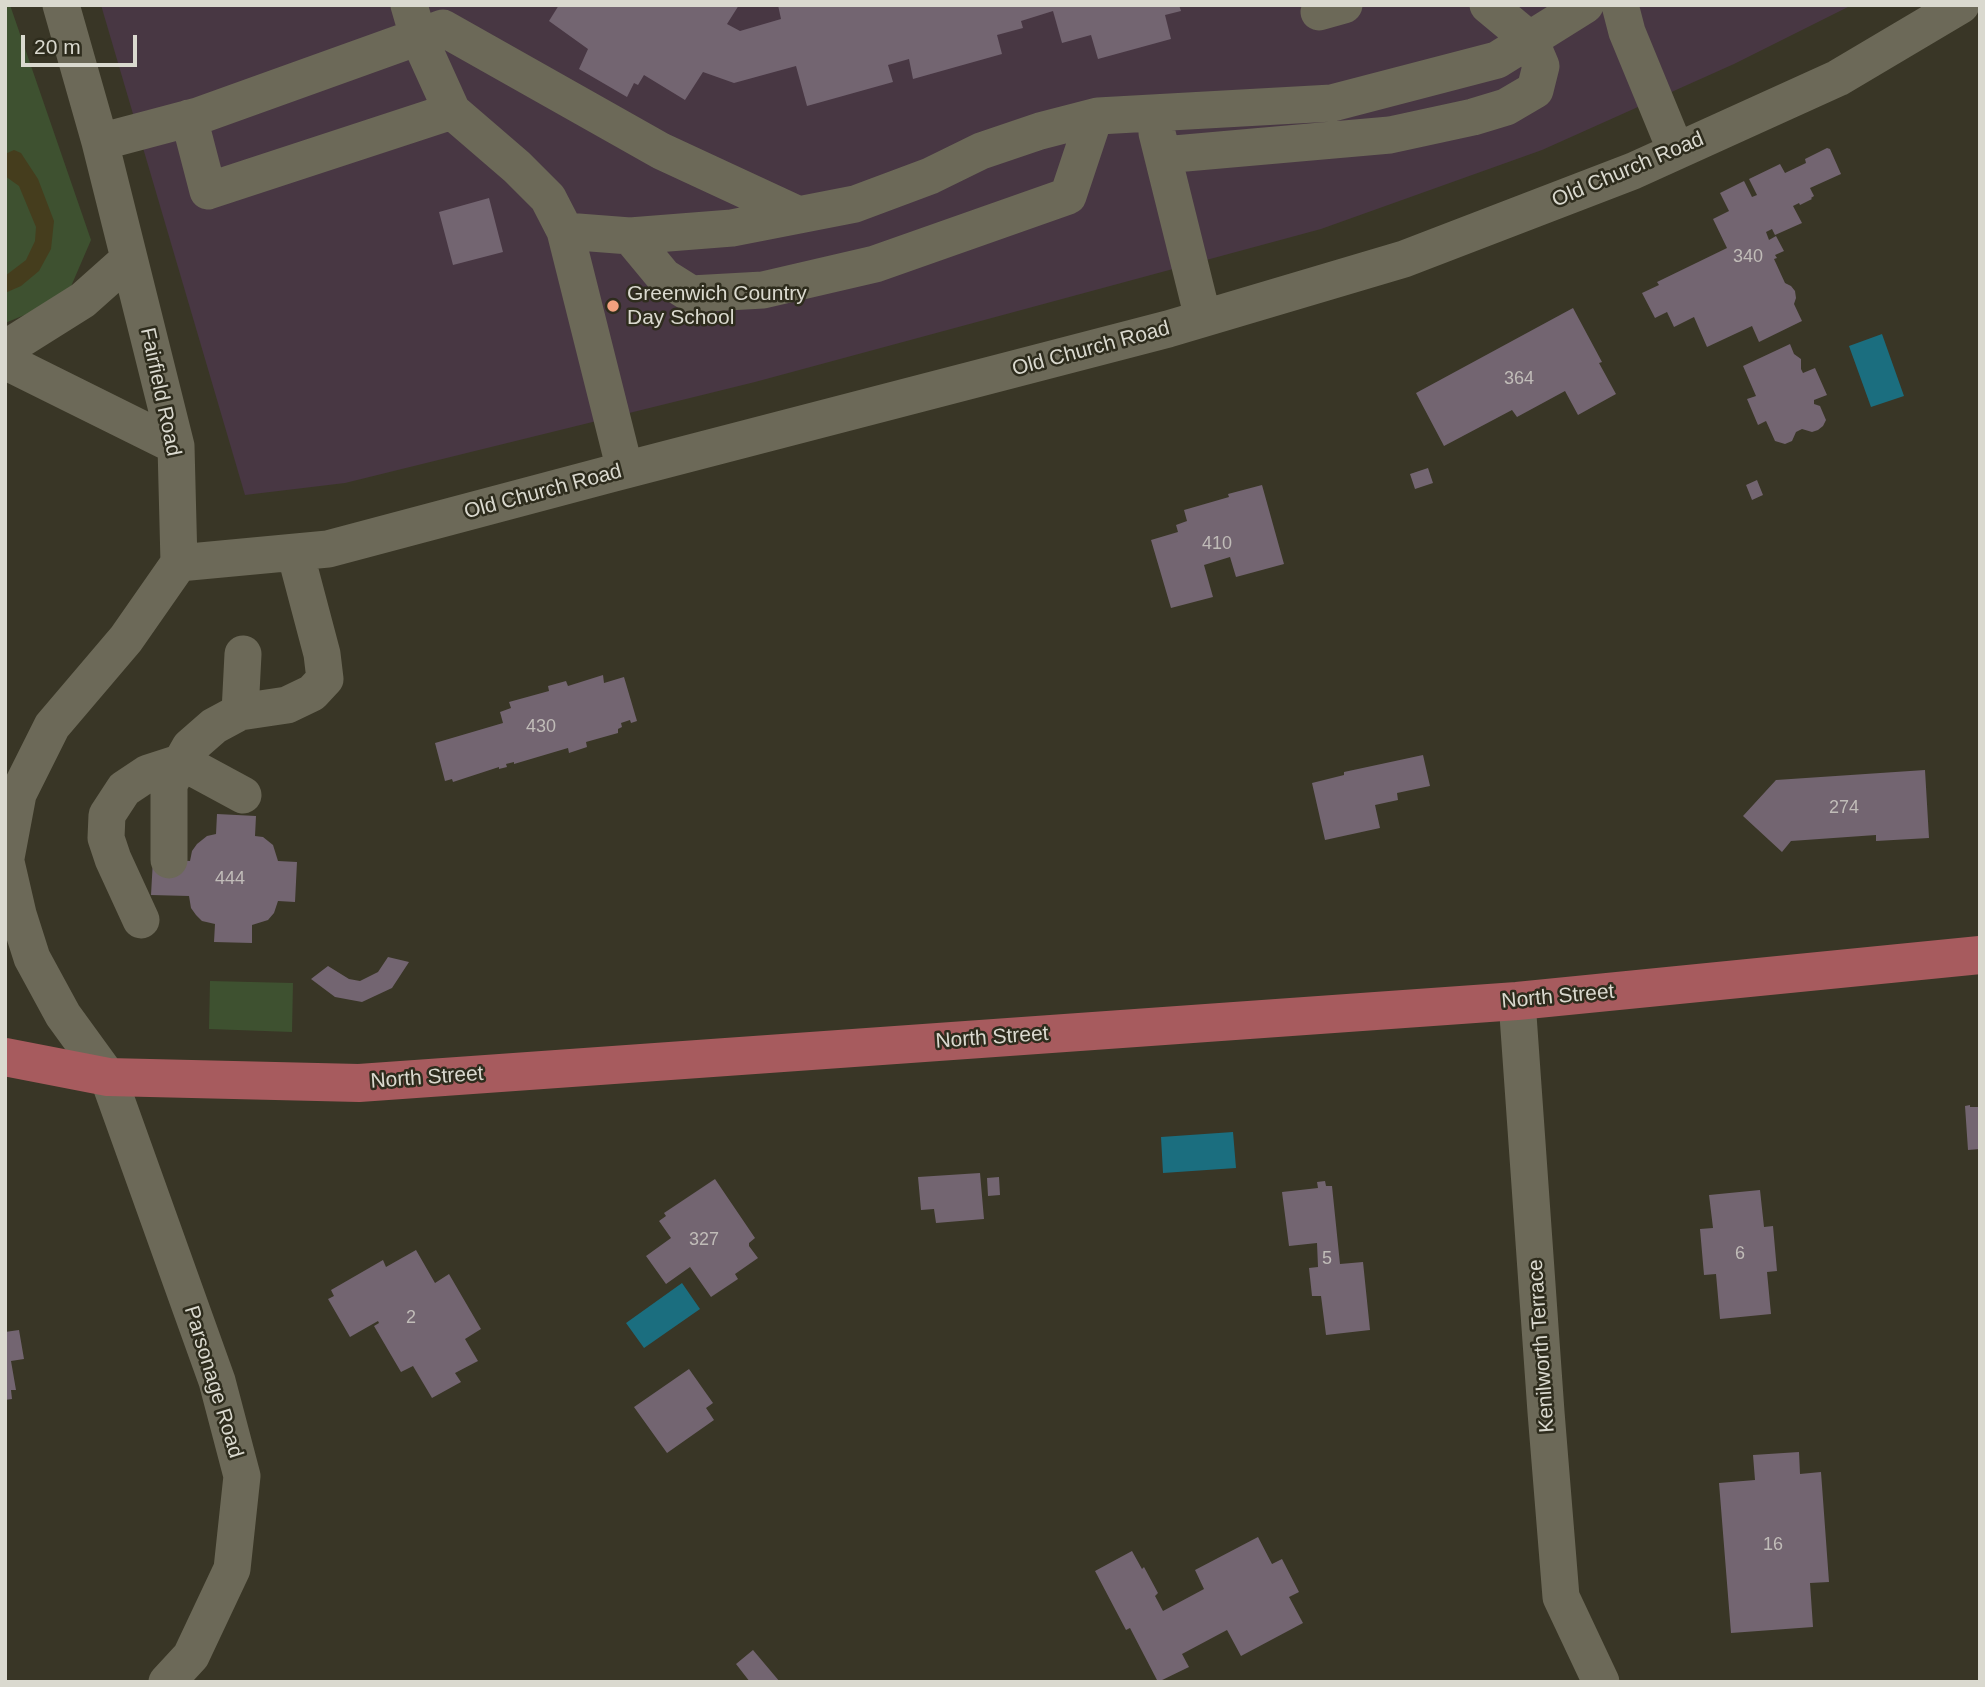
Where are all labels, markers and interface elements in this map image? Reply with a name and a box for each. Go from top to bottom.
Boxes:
scale bar [24,21,140,65]
text: 20 m [34,35,81,58]
street label: Old Church Road [1548,127,1708,213]
house number: 340 [1733,246,1763,268]
place label: Greenwich Country Day School [627,281,807,331]
marker: Greenwich Country Day School [605,298,621,314]
street label: Old Church Road [1009,316,1173,382]
street label: Fairfield Road [134,325,186,459]
house number: 364 [1504,368,1534,390]
street label: Old Church Road [461,459,625,525]
house number: 410 [1202,533,1232,555]
house number: 430 [526,716,556,738]
house number: 274 [1829,797,1859,819]
house number: 444 [215,868,245,890]
street label: North Street [1501,980,1615,1014]
street label: North Street [935,1021,1049,1055]
street label: North Street [370,1061,484,1095]
house number: 327 [689,1229,719,1251]
house number: 6 [1735,1243,1745,1265]
house number: 5 [1322,1248,1332,1270]
street label: Kenilworth Terrace [1523,1258,1561,1434]
street label: Parsonage Road [178,1303,248,1461]
house number: 2 [406,1307,416,1329]
house number: 16 [1763,1534,1783,1556]

